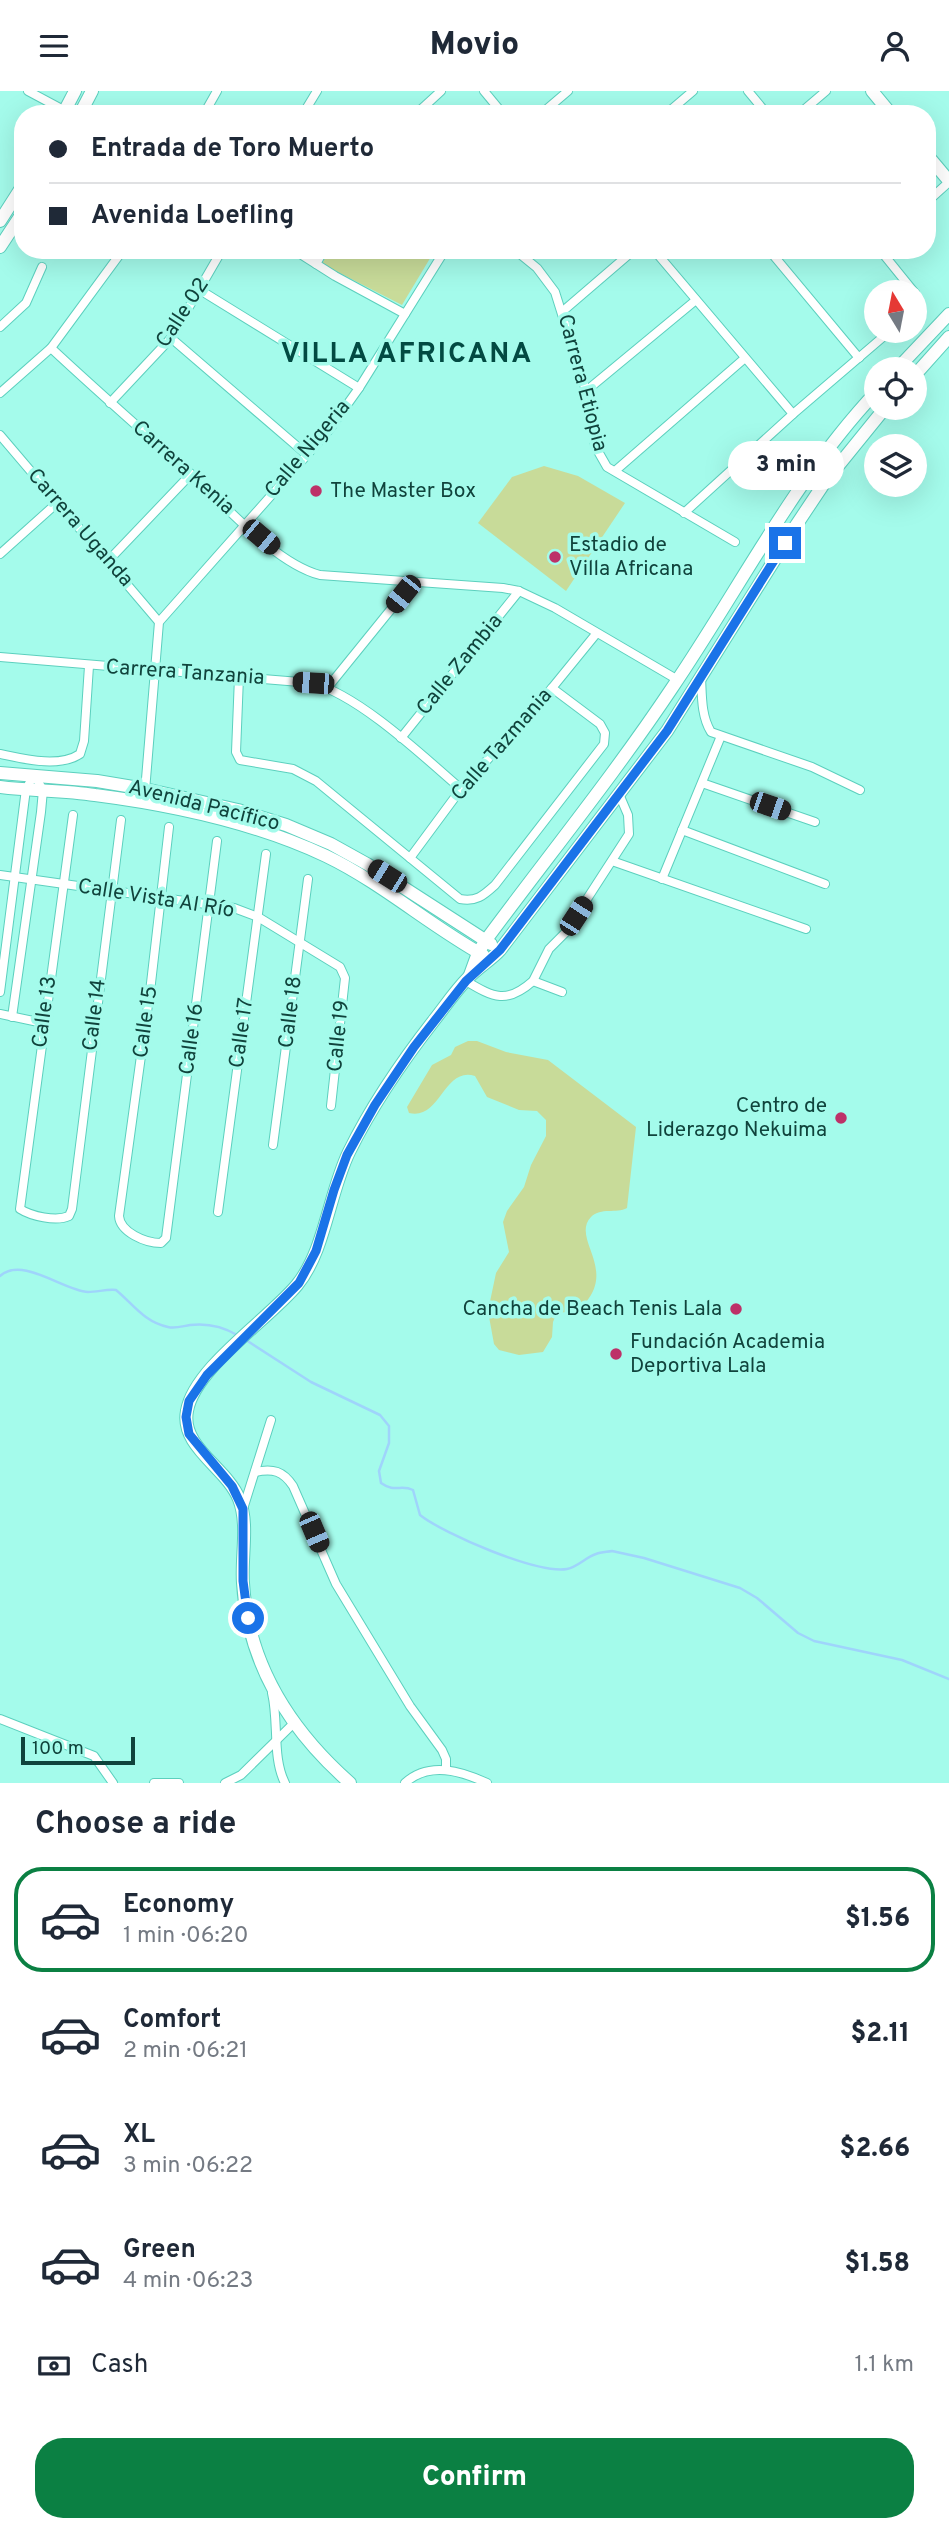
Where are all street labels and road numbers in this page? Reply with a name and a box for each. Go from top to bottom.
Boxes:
street label: Calle 02 [150,273,216,353]
street label: Carrera Etiopia [551,311,613,455]
street label: Calle Nigeria [259,394,357,504]
street label: Carrera Kenia [126,415,240,521]
street label: Carrera Uganda [21,463,139,593]
street label: Calle Zambia [411,609,509,721]
street label: Carrera Tanzania [105,654,265,692]
street label: Calle Tazmania [446,683,558,807]
street label: Avenida Pacífico [126,774,282,838]
street label: Calle Vista Al Río [76,873,236,925]
street label: Calle 13 [27,974,63,1050]
street label: Calle 18 [273,974,309,1050]
street label: Calle 14 [77,977,113,1053]
street label: Calle 15 [128,984,164,1060]
street label: Calle 17 [224,996,260,1070]
street label: Calle 19 [322,999,356,1073]
street label: Calle 16 [174,1001,210,1077]

